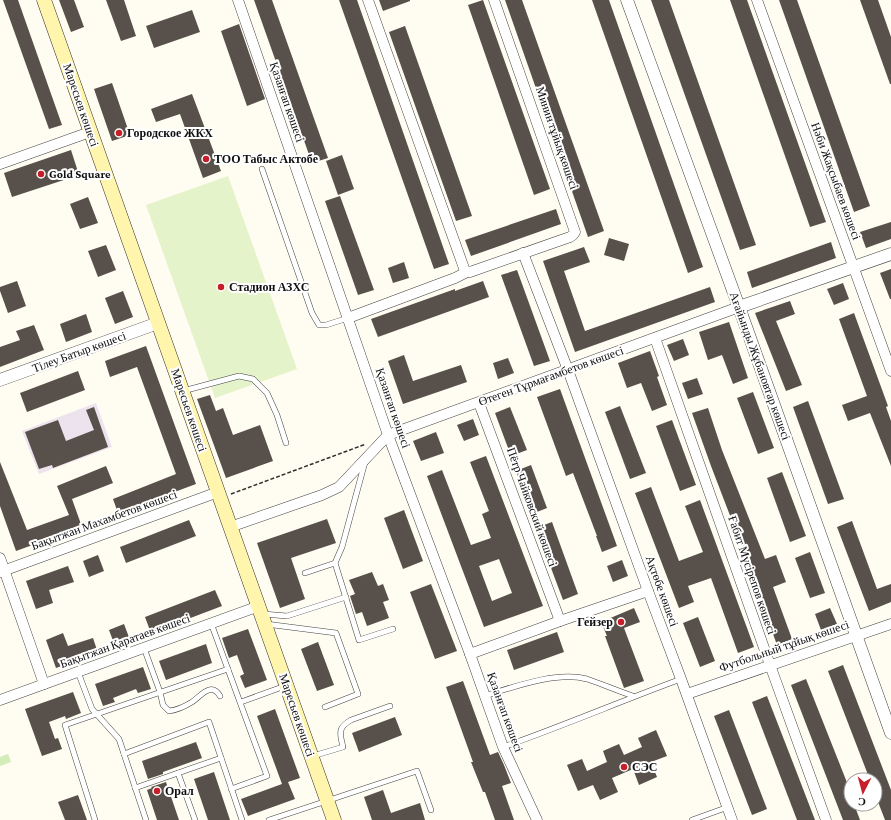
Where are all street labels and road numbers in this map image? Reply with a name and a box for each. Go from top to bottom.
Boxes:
street label: Қазанғап көшесі [267,60,307,145]
street label: Маресьев көшесі [60,62,102,149]
street label: Минин тұйық көшесі [533,85,581,192]
street label: Нәби Жақсыбаев көшесі [808,120,864,242]
street label: Ағайынды Жұбановтар көшесі [727,290,794,443]
street label: Тілеу Батыр көшесі [30,328,128,375]
street label: Өтеген Тұрмағамбетов көшесі [476,343,626,409]
street label: Қазанғап көшесі [373,366,413,451]
street label: Маресьев көшесі [168,367,210,454]
street label: Пётр Чайковский көшесі [504,446,560,569]
street label: Бақытжан Махамбетов көшесі [29,487,179,553]
street label: Ғабит Мүсірепов көшесі [725,514,779,637]
street label: Ақтөбе көшесі [643,554,682,629]
street label: Бақытжан Қаратаев көшесі [58,611,193,671]
street label: Футбольный тұйық көшесі [717,617,851,675]
street label: Қазанғап көшесі [484,670,526,754]
street label: Маресьев көшесі [276,672,318,759]

